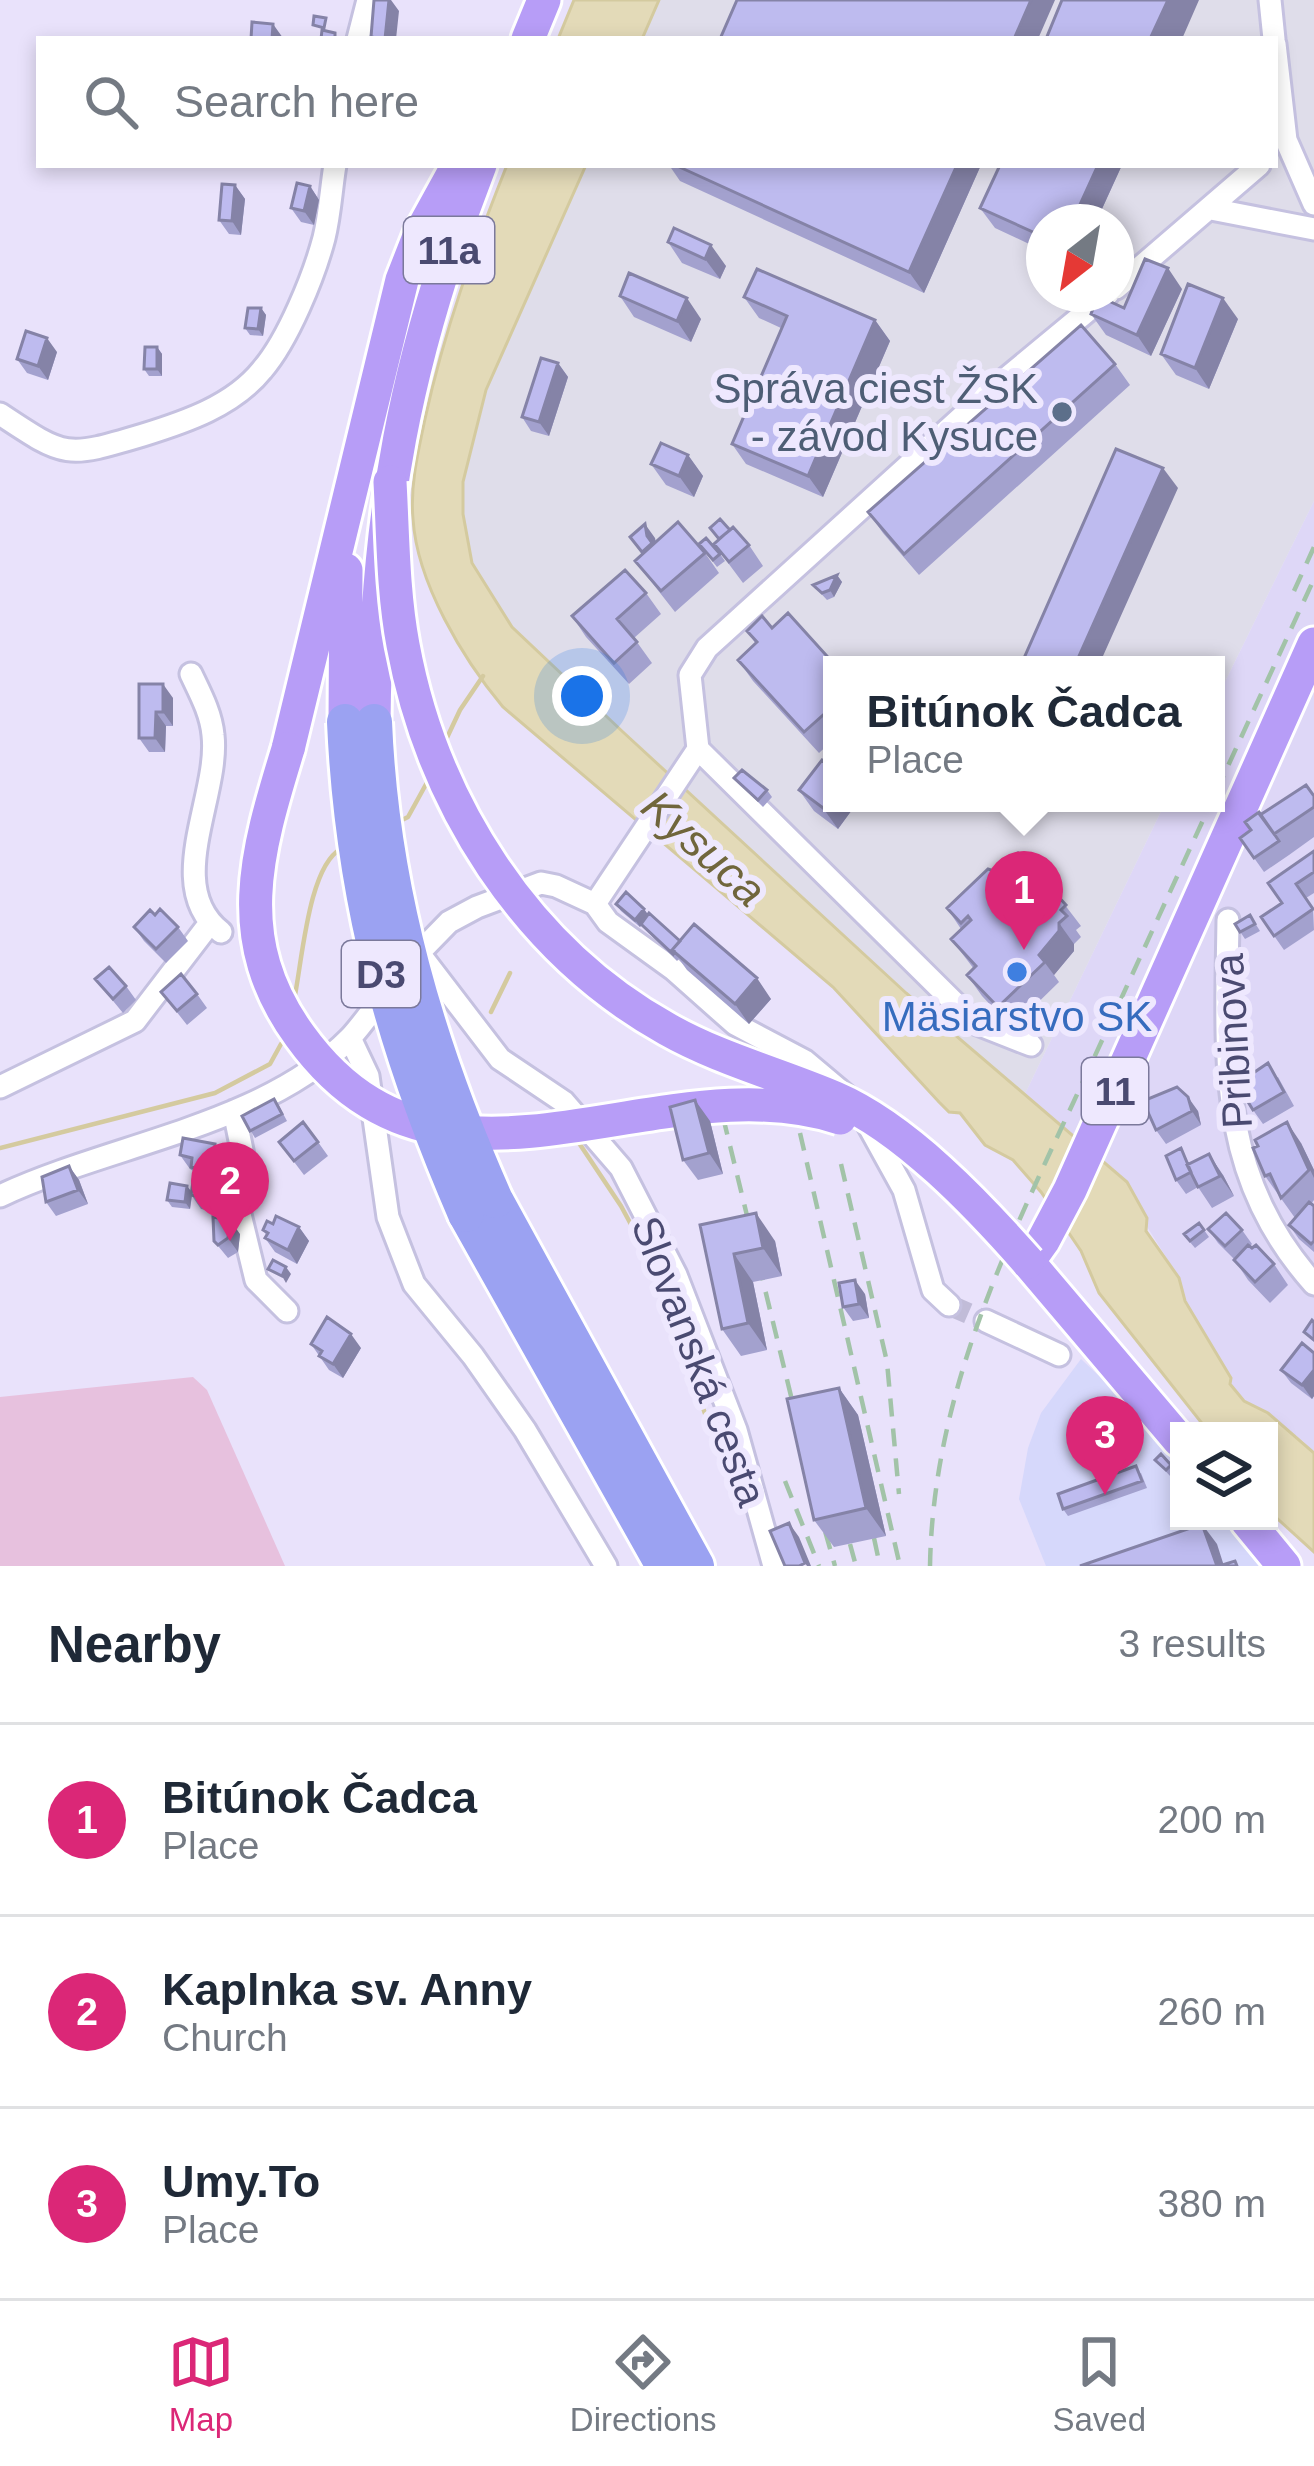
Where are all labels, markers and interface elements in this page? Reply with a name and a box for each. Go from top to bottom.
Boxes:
search box [36,36,1278,168]
icon: search [78,69,144,135]
text: Search here [174,76,419,127]
north arrow [1026,204,1134,312]
road number: 11a [404,217,494,283]
place label: Správa ciest ŽSK - závod Kysuce [714,365,1038,460]
marker: Správa ciest ŽSK - závod Kysuce [1049,399,1075,425]
popup [823,656,1225,812]
your location [552,666,612,726]
text: Bitúnok Čadca [866,686,1182,737]
text: Place [866,738,964,781]
water label: Kysuca [632,780,776,916]
pin: 1 [985,851,1063,950]
road number: D3 [342,941,420,1007]
street label: Pribinova [1205,952,1261,1130]
marker: Mäsiarstvo SK [1004,959,1030,985]
place label: Mäsiarstvo SK [882,993,1152,1040]
road number: 11 [1082,1058,1148,1124]
pin: 2 [191,1142,269,1241]
street label: Slovanská cesta [622,1210,776,1513]
pin: 3 [1066,1396,1144,1495]
map controls [1170,1422,1278,1530]
button: layers [1170,1422,1278,1530]
text: Nearby [48,1616,221,1673]
text: 3 results [1119,1622,1266,1665]
text: Bitúnok Čadca [162,1772,477,1823]
text: 1 [76,1798,98,1841]
text: 200 m [1158,1798,1266,1841]
text: Place [162,1824,260,1867]
text: Kaplnka sv. Anny [162,1964,532,2015]
text: 2 [76,1990,98,2033]
text: 260 m [1158,1990,1266,2033]
text: Church [162,2016,288,2059]
text: Umy.To [162,2156,320,2207]
text: 3 [76,2182,98,2225]
text: 380 m [1158,2182,1266,2225]
text: Place [162,2208,260,2251]
tab: Map [168,2329,234,2439]
tab: Directions [570,2329,717,2439]
tab: Saved [1052,2329,1146,2439]

